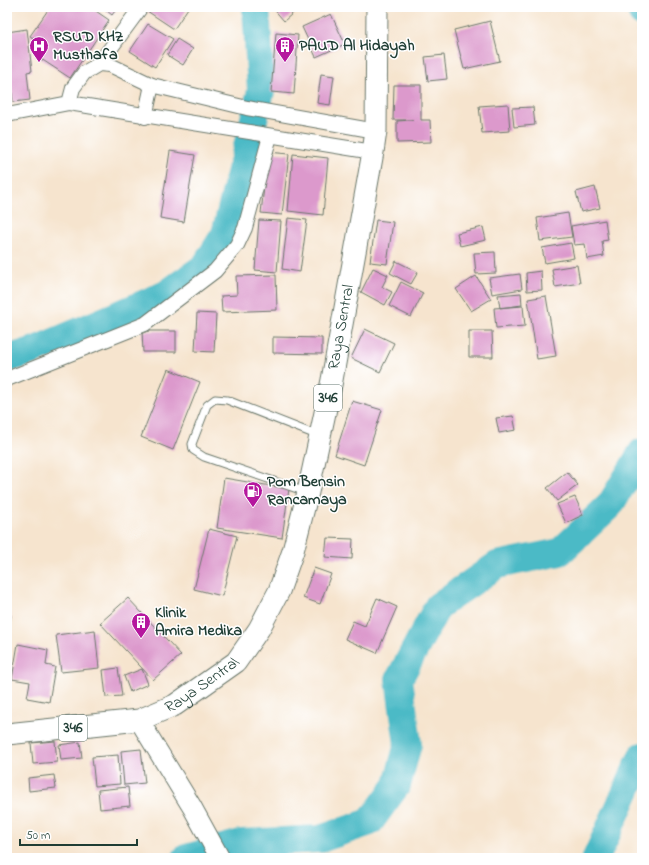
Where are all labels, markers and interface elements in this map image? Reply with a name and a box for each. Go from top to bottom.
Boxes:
place label: RSUD KHZ Musthafa [52,25,124,67]
place label: PAUD Al Hidayah [299,34,415,59]
hospital icon: RSUD KHZ Musthafa [28,35,50,63]
building icon: PAUD Al Hidayah [274,35,296,63]
street label: Raya Sentral [322,282,361,372]
road number: 346 [314,385,342,411]
place label: Pom Bensin Rancamaya [266,470,347,513]
fuel station icon: Pom Bensin Rancamaya [242,480,264,508]
place label: Klinik Amira Medika [155,601,243,643]
building icon: Klinik Amira Medika [130,611,152,639]
street label: Raya Sentral [161,653,247,720]
road number: 346 [59,715,87,741]
scale bar [20,821,137,847]
text: 50 m [26,827,50,845]

